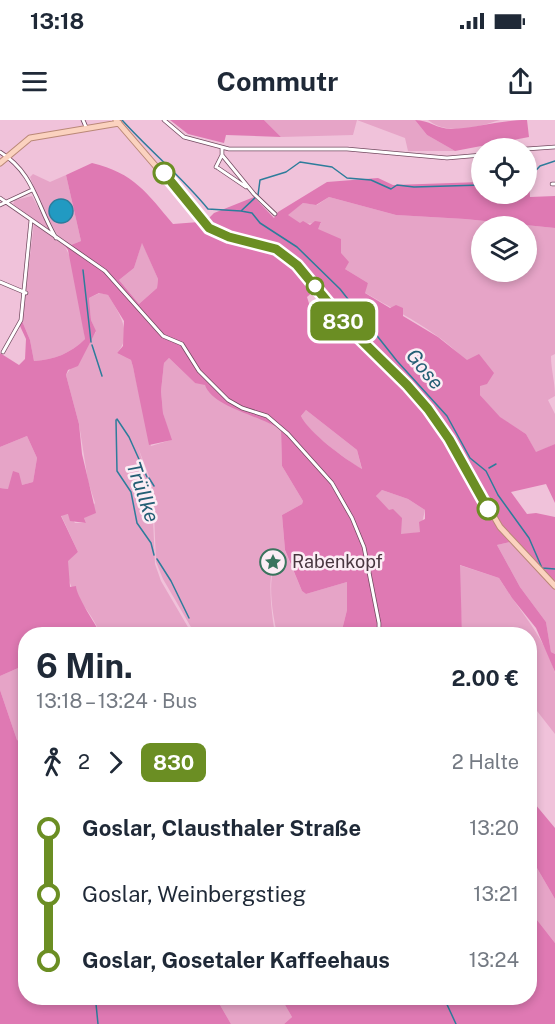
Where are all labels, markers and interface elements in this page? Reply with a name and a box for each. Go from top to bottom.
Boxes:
text: 13:18 [30,8,84,34]
icon: menu [18,65,51,98]
text: Commutr [217,65,338,97]
icon: share [504,65,537,98]
map controls [471,138,537,282]
button: locate [471,138,537,204]
unlabelled marker [153,162,175,184]
button: layers [471,216,537,282]
unlabelled marker [306,277,324,295]
line badge: 830 [308,302,378,340]
text: 830 [322,309,364,334]
water label: Gose [401,344,449,394]
water label: Trüllke [122,459,165,525]
unlabelled marker [477,498,499,520]
place icon: Rabenkopf [258,547,288,577]
place label: Rabenkopf [292,551,383,572]
text: 6 Min. [36,647,133,685]
text: 2.00 € [452,665,519,691]
text: 13:18 – 13:24 · Bus [36,689,197,713]
icon: walk [36,746,69,779]
icon: forward [99,746,132,779]
text: 2 [78,750,90,774]
text: 830 [153,750,194,775]
text: 2 Halte [452,750,519,774]
text: Goslar, Clausthaler Straße [82,815,361,841]
text: 13:20 [469,816,519,840]
text: Goslar, Weinbergstieg [82,881,306,907]
text: 13:21 [473,882,519,906]
text: Goslar, Gosetaler Kaffeehaus [82,947,390,973]
text: 13:24 [469,948,519,972]

